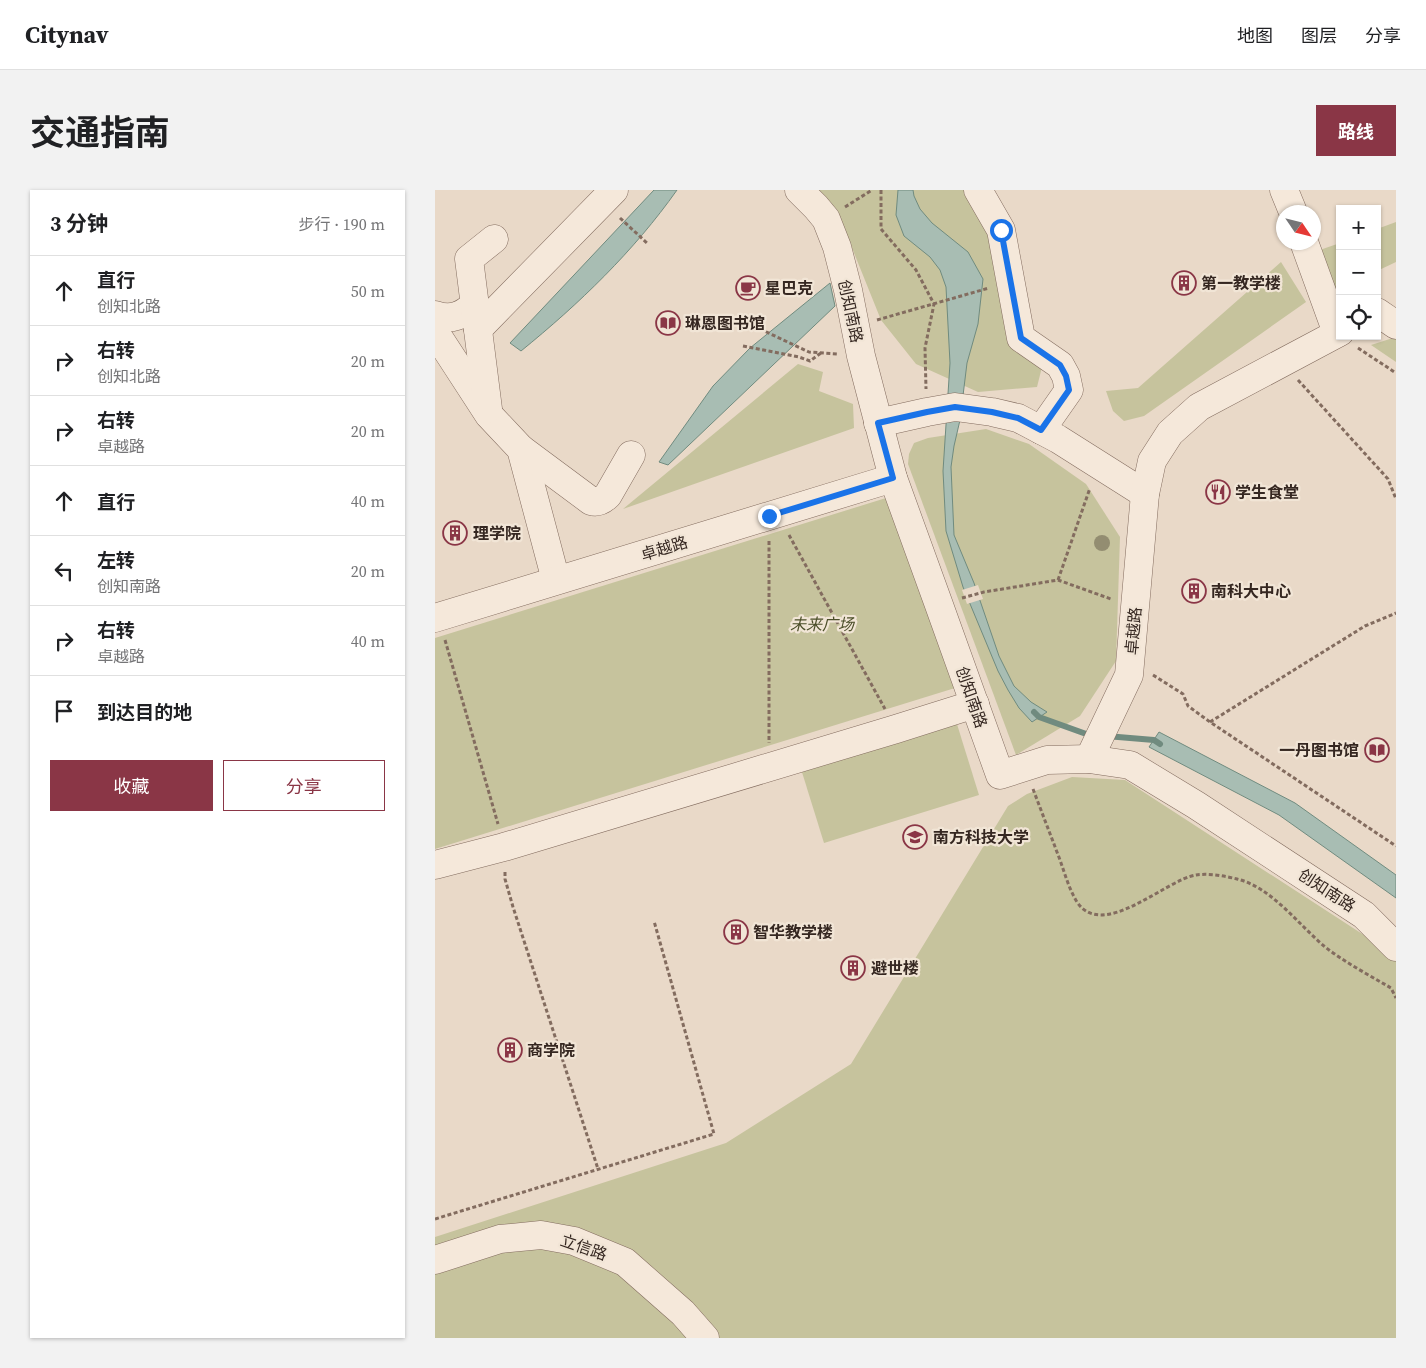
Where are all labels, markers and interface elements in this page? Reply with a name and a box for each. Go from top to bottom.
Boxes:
text: Citynav [25,18,109,51]
text: 地图 [1237,23,1273,48]
text: 图层 [1301,23,1337,48]
text: 分享 [1365,23,1401,48]
button: 路线 [1316,105,1396,156]
text: 交通指南 [30,109,170,157]
north arrow [1276,205,1321,250]
map controls [1336,205,1381,340]
button: + [1336,205,1381,250]
text: 3 分钟 [50,209,108,238]
text: 步行 · 190 m [299,213,385,235]
route start [990,219,1013,242]
button: − [1336,250,1381,295]
text: 直行 [97,267,135,293]
building icon: 第一教学楼 [1171,270,1197,296]
place label: 第一教学楼 [1201,272,1281,294]
cafe icon: 星巴克 [735,275,761,301]
icon: ahead [50,277,78,305]
place label: 星巴克 [765,277,813,299]
street label: 创知南路 [834,277,868,345]
text: 50 m [351,280,385,302]
text: 创知北路 [97,295,161,317]
button: locate [1336,295,1381,340]
library icon: 琳恩图书馆 [655,310,681,336]
place label: 琳恩图书馆 [685,312,765,334]
text: 右转 [97,337,135,363]
icon: right [50,347,78,375]
text: 20 m [351,350,385,372]
text: 创知北路 [97,365,161,387]
text: 右转 [97,407,135,433]
icon: right [50,417,78,445]
text: 20 m [351,420,385,442]
text: 卓越路 [97,435,145,457]
restaurant icon: 学生食堂 [1205,479,1231,505]
place label: 学生食堂 [1235,481,1299,503]
icon: ahead [50,487,78,515]
text: 直行 [97,489,135,515]
text: 40 m [351,490,385,512]
route end [758,505,781,528]
building icon: 理学院 [442,520,468,546]
place label: 理学院 [473,522,521,544]
street label: 卓越路 [638,530,690,566]
text: 左转 [97,547,135,573]
icon: left [50,557,78,585]
text: 20 m [351,560,385,582]
text: 创知南路 [97,575,161,597]
building icon: 南科大中心 [1181,578,1207,604]
place label: 南科大中心 [1211,580,1291,602]
street label: 卓越路 [1120,606,1146,656]
park label: 未来广场 [790,613,856,635]
text: 右转 [97,617,135,643]
icon: right [50,627,78,655]
text: 40 m [351,630,385,652]
text: 卓越路 [97,645,145,667]
street label: 创知南路 [951,663,993,731]
icon: arrive [50,697,78,725]
text: 到达目的地 [97,699,192,725]
library icon: 一丹图书馆 [1364,737,1390,763]
place label: 一丹图书馆 [1279,739,1359,761]
button: 收藏 [50,760,213,811]
button: 分享 [223,760,385,811]
school or university icon: 南方科技大学 [902,824,928,850]
place label: 南方科技大学 [933,826,1029,848]
street label: 创知南路 [1294,863,1360,917]
building icon: 智华教学楼 [723,919,749,945]
place label: 智华教学楼 [753,921,833,943]
building icon: 避世楼 [840,955,866,981]
place label: 避世楼 [871,957,919,979]
building icon: 商学院 [497,1037,523,1063]
place label: 商学院 [527,1039,575,1061]
street label: 立信路 [558,1229,610,1265]

